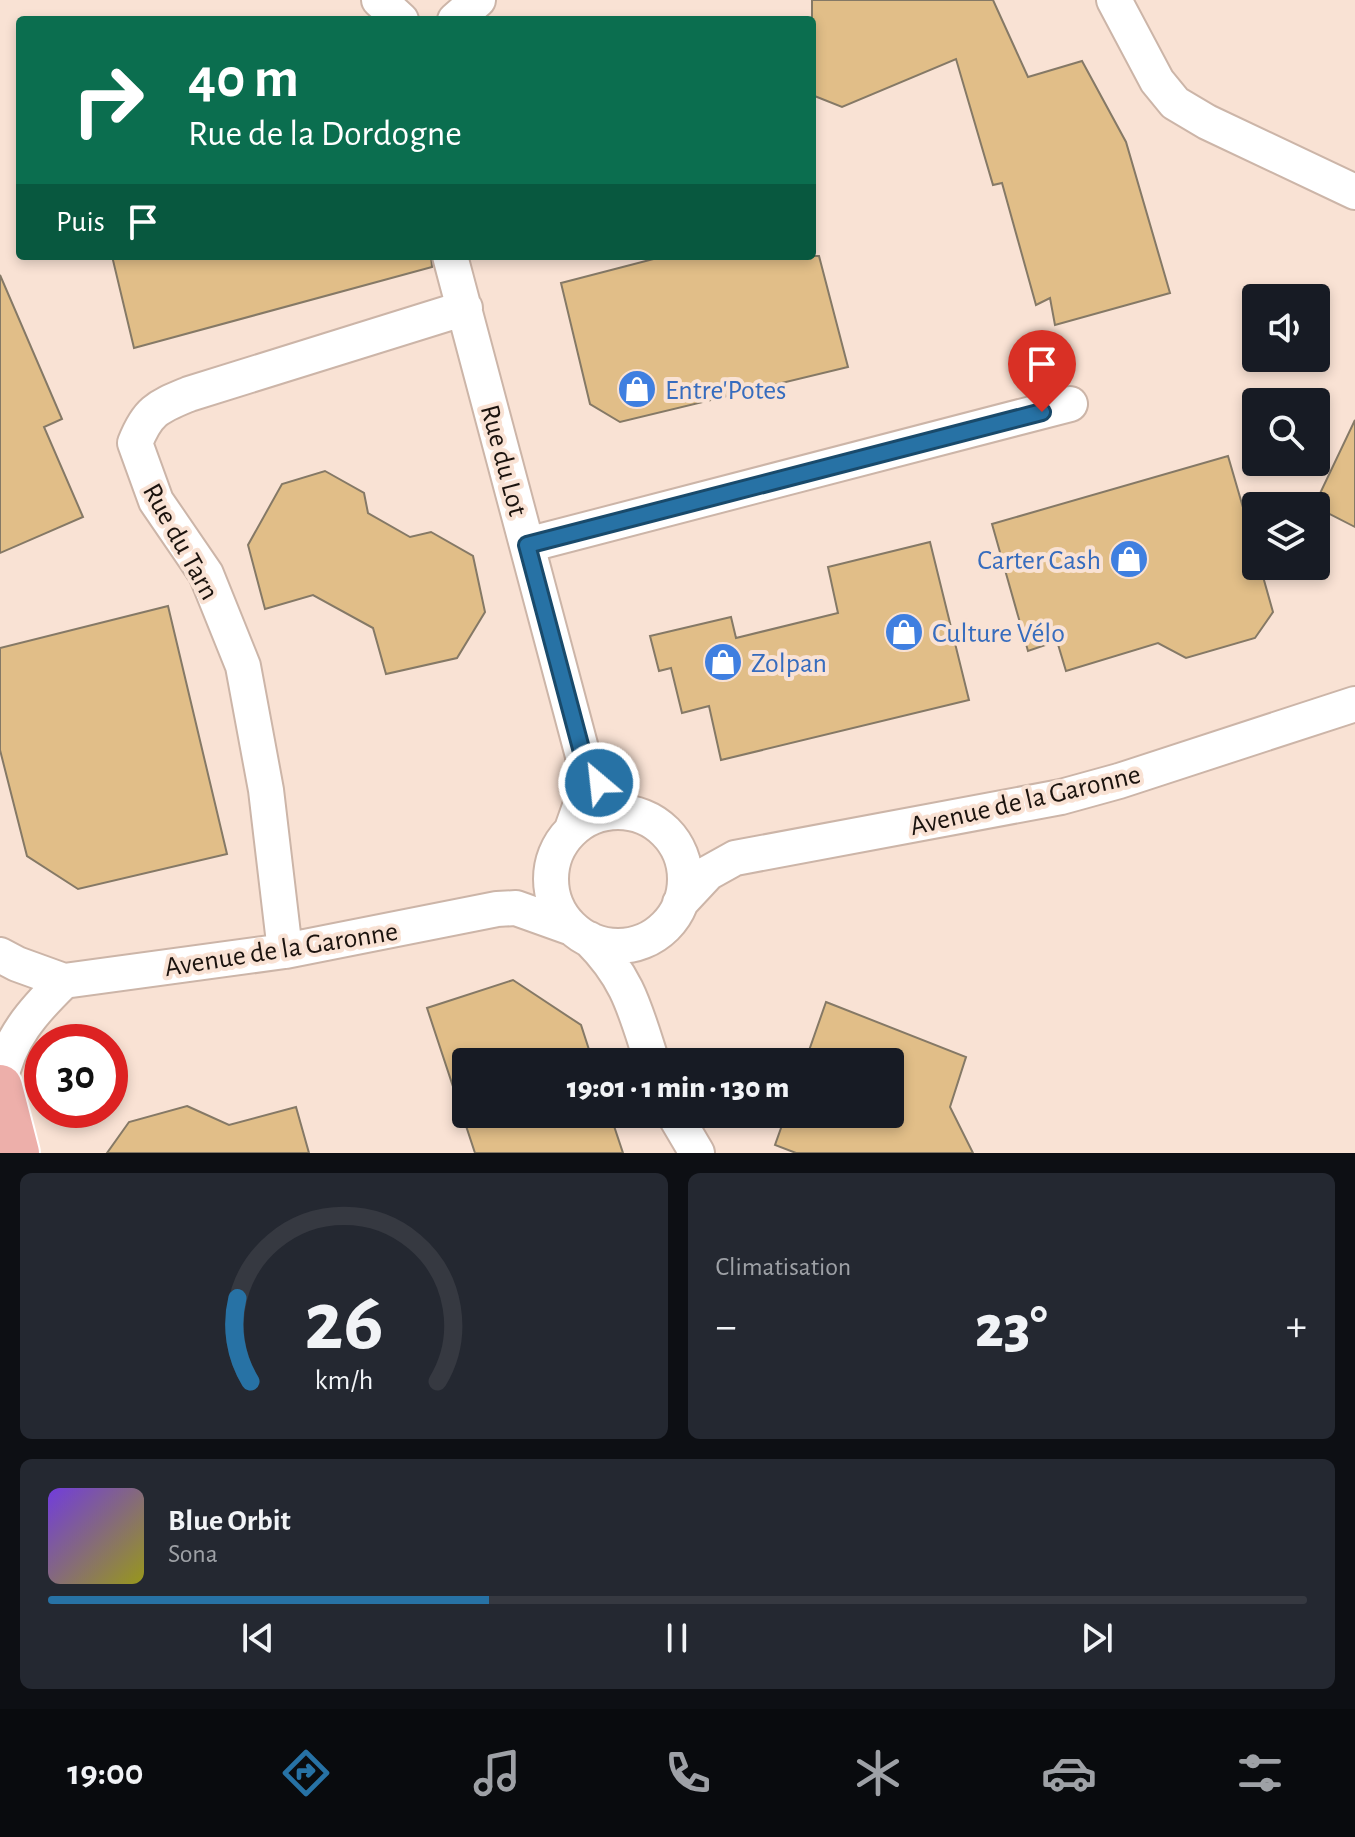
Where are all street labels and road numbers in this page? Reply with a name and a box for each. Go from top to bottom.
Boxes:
street label: Rue du Lot [475,402,531,519]
street label: Rue du Tarn [137,479,224,605]
street label: Avenue de la Garonne [907,761,1144,841]
street label: Avenue de la Garonne [163,918,400,982]

